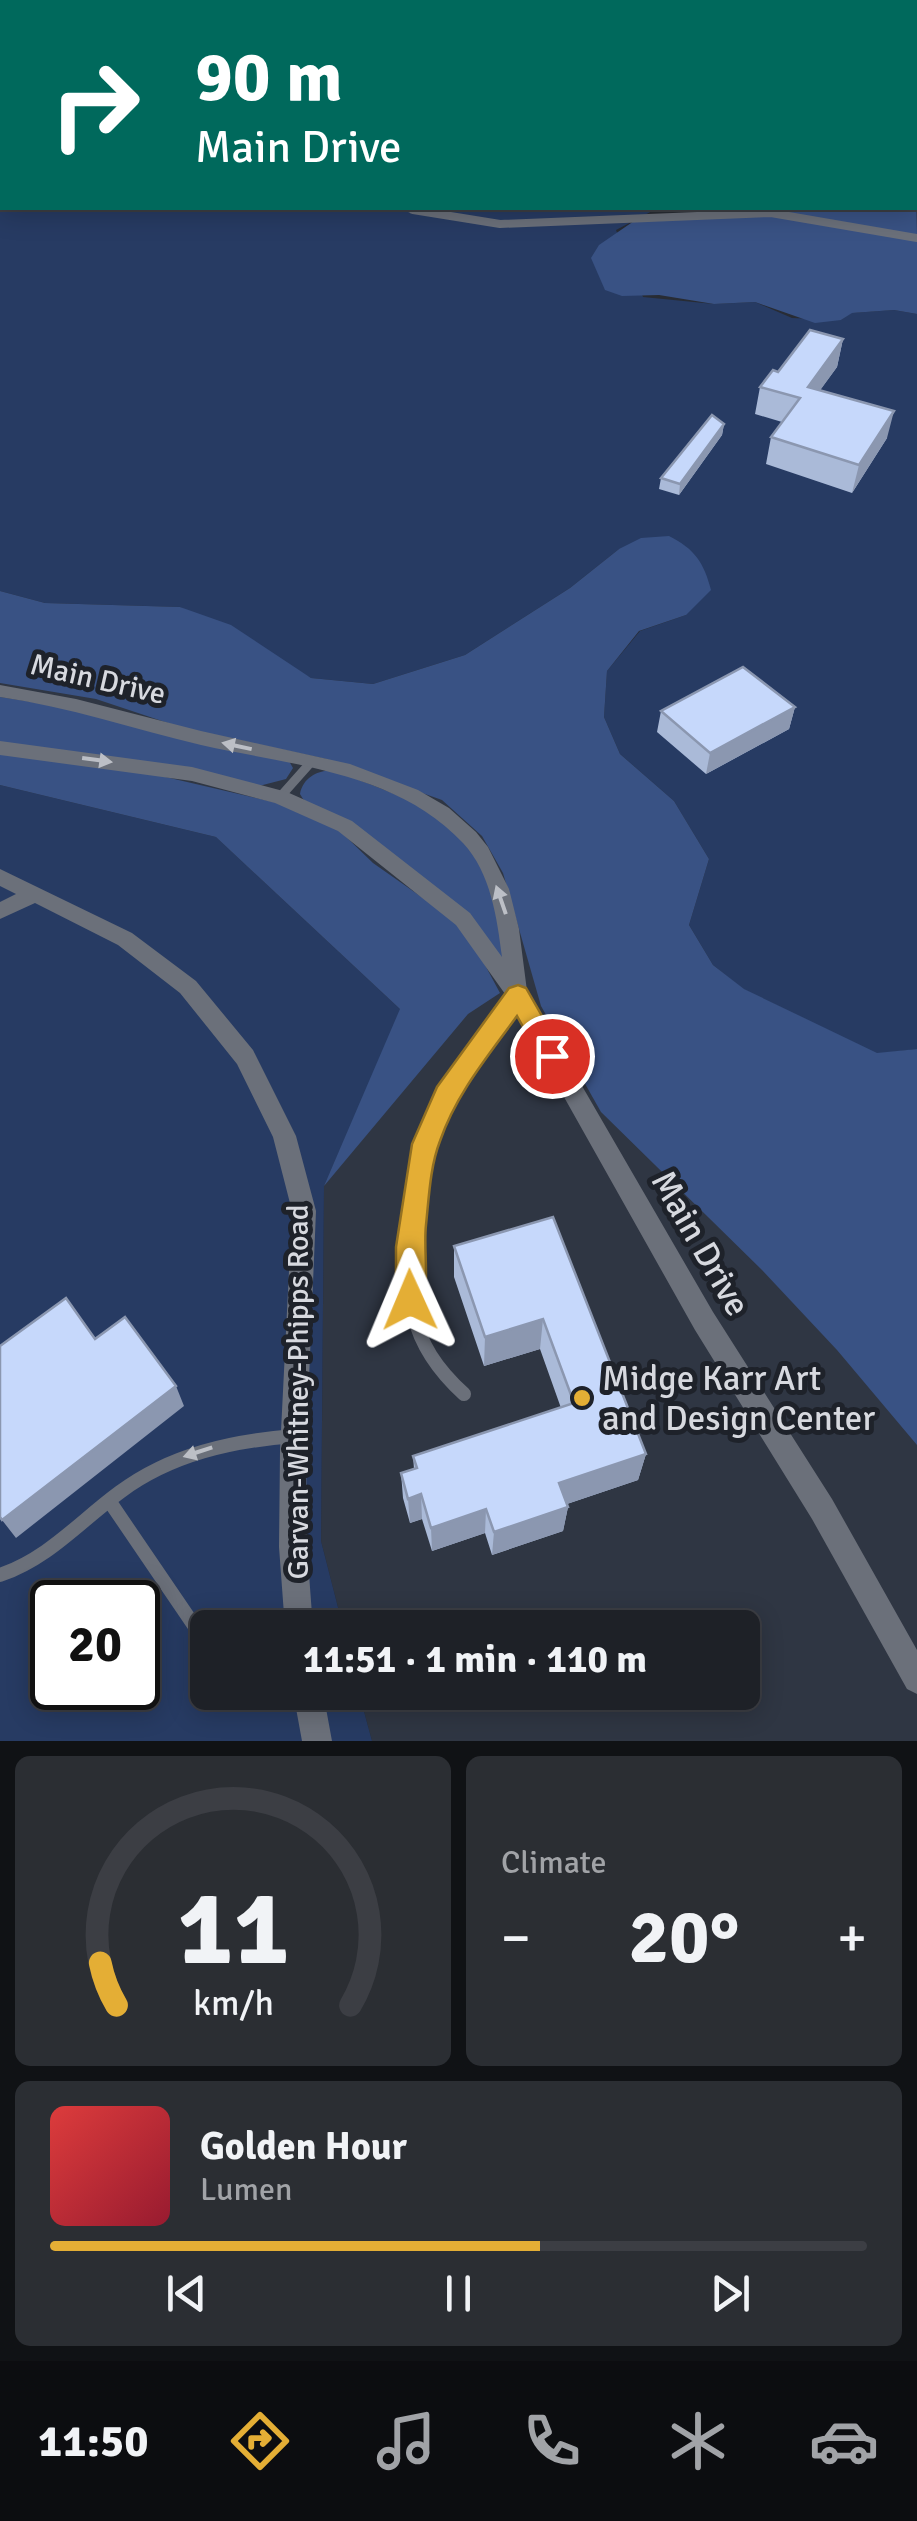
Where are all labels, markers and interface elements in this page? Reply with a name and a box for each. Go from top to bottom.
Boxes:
text: 90 m [195,34,343,120]
icon: right [30,40,160,170]
text: Main Drive [195,120,402,175]
street label: Main Drive [27,646,169,713]
one-way arrow [221,738,252,753]
one-way arrow [81,752,113,768]
one-way arrow [492,884,507,914]
pin [510,1014,595,1099]
icon: arrive [525,1029,580,1084]
street label: Main Drive [642,1163,759,1324]
street label: Garvan-Whitney-Phipps Road [280,1204,317,1580]
position arrow [358,1248,462,1352]
place label: Midge Karr Art and Design Center [602,1357,875,1440]
marker: Midge Karr Art and Design Center [571,1387,593,1409]
one-way arrow [183,1446,213,1461]
speed limit sign: 20 [30,1580,160,1710]
text: 11:51 · 1 min · 110 m [303,1636,647,1683]
text: Climate [501,1843,607,1882]
text: 11 [177,1865,289,1993]
text: 20° [629,1891,740,1984]
text: − [501,1904,531,1972]
text: + [837,1904,867,1972]
text: km/h [193,1981,273,2025]
text: Golden Hour [200,2123,407,2170]
text: Lumen [200,2170,292,2209]
icon: previous [159,2266,214,2321]
icon: pause [431,2266,486,2321]
icon: next [703,2266,758,2321]
icon: directions [225,2406,295,2476]
icon: music [371,2406,441,2476]
icon: phone [517,2406,587,2476]
icon: climate [663,2406,733,2476]
icon: car [809,2406,879,2476]
text: 11:50 [38,2414,148,2469]

